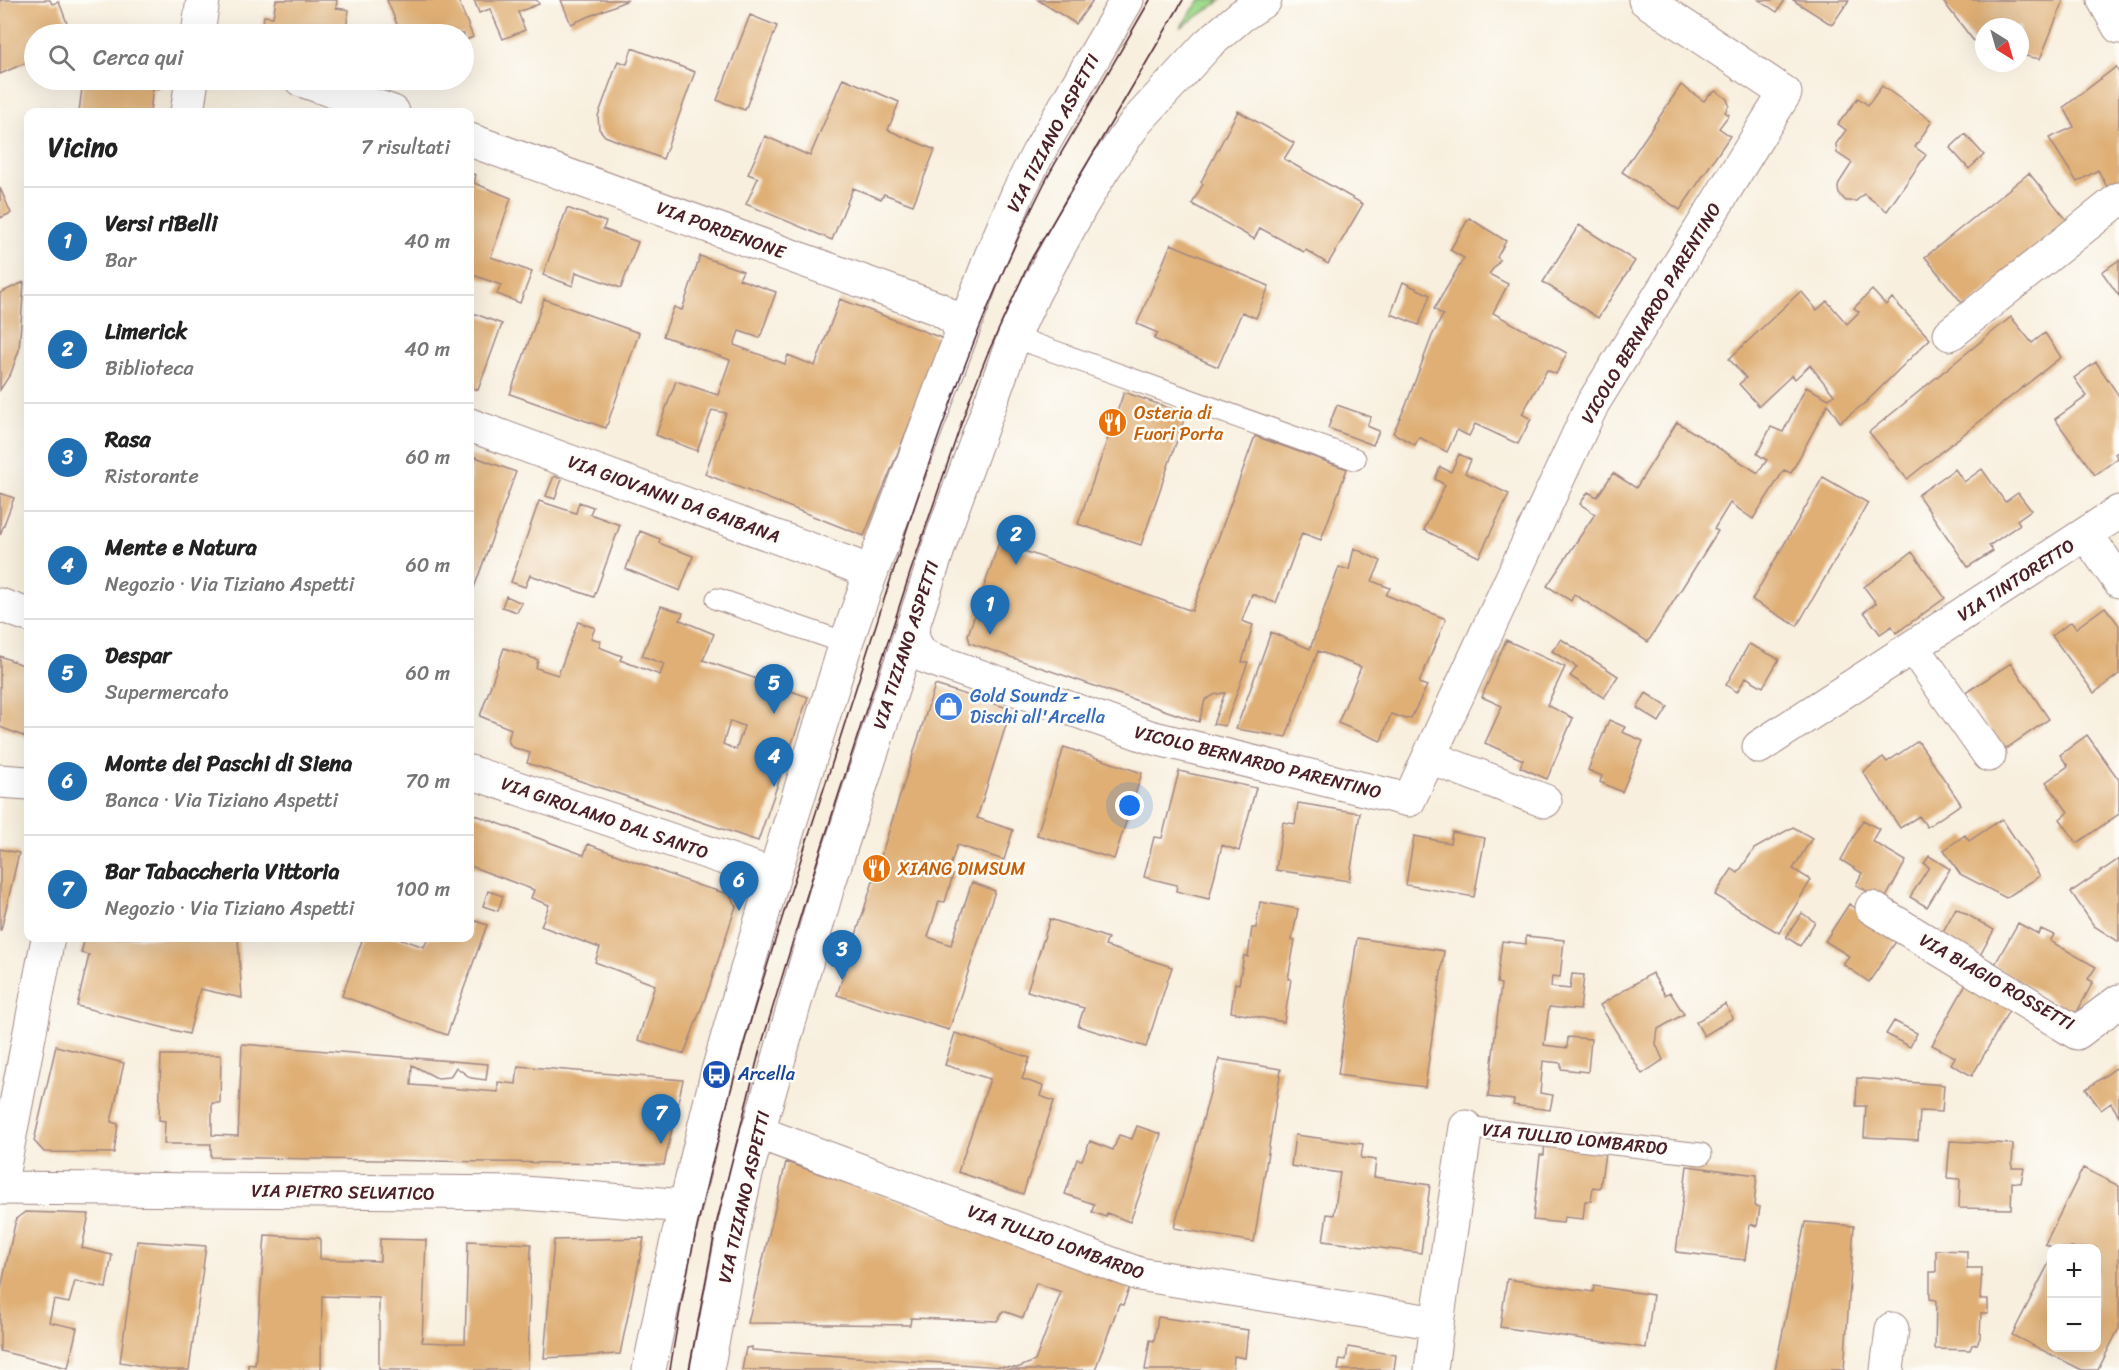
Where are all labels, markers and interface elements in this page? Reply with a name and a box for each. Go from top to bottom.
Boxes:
north arrow [1975,18,2029,72]
search box [24,24,474,90]
text: Cerca qui [93,38,183,77]
icon: search [45,41,78,74]
street label: VIA TIZIANO ASPETTI [998,47,1109,218]
text: Vicino [48,124,118,170]
text: 7 risultati [361,130,450,165]
street label: VIA PORDENONE [652,192,791,268]
street label: VICOLO BERNARDO PARENTINO [1572,196,1730,430]
text: Versi riBelli [105,204,217,243]
text: 1 [63,224,72,259]
text: 40 m [404,224,450,259]
text: Bar [105,243,136,278]
text: Limerick [105,312,187,351]
text: 2 [62,332,73,367]
text: 40 m [404,332,450,367]
text: Biblioteca [105,351,194,386]
place label: Osteria di Fuori Porta [1134,397,1224,450]
restaurant icon: Osteria di Fuori Porta [1097,407,1129,439]
text: Rasa [105,420,151,459]
text: 3 [62,440,73,475]
text: 60 m [405,440,450,475]
street label: VIA GIOVANNI DA GAIBANA [563,446,785,552]
text: Ristorante [105,459,199,494]
pin: 2 [996,516,1036,565]
text: Mente e Natura [105,528,257,567]
street label: VIA TINTORETTO [1951,530,2081,630]
text: 4 [61,548,74,583]
text: 60 m [405,548,450,583]
street label: VIA TIZIANO ASPETTI [864,556,949,734]
text: Negozio · Via Tiziano Aspetti [105,567,354,602]
pin: 1 [970,586,1010,635]
text: Despar [105,636,171,675]
text: 5 [61,656,74,691]
text: 60 m [405,656,450,691]
pin: 5 [754,664,794,714]
text: Supermercato [105,675,229,710]
place label: Gold Soundz - Dischi all'Arcella [970,680,1106,733]
shop icon: Gold Soundz - Dischi all'Arcella [933,690,965,722]
street label: VICOLO BERNARDO PARENTINO [1131,716,1385,808]
pin: 4 [754,738,794,787]
text: Monte dei Paschi di Siena [105,744,352,783]
text: 6 [62,764,73,799]
text: 70 m [405,764,450,799]
street label: VIA GIROLAMO DAL SANTO [497,767,713,869]
text: Banca · Via Tiziano Aspetti [105,783,338,818]
your location [1115,791,1144,820]
text: Bar Tabaccheria Vittoria [105,852,339,891]
restaurant icon: XIANG DIMSUM [861,853,893,885]
place label: XIANG DIMSUM [897,853,1025,885]
pin: 6 [720,862,758,911]
text: 7 [62,872,73,907]
text: 100 m [396,872,450,907]
text: Negozio · Via Tiziano Aspetti [105,891,354,926]
street label: VIA BIAGIO ROSSETTI [1913,924,2081,1040]
pin: 3 [822,930,862,980]
bus stop icon: Arcella [701,1058,733,1090]
place label: Arcella [737,1058,796,1090]
pin: 7 [642,1094,680,1144]
street label: VIA TIZIANO ASPETTI [709,1107,779,1286]
street label: VIA TULLIO LOMBARDO [1481,1113,1669,1165]
street label: VIA PIETRO SELVATICO [251,1174,435,1210]
street label: VIA TULLIO LOMBARDO [963,1195,1149,1289]
map controls [2047,1244,2101,1352]
button: + [2047,1244,2101,1298]
button: − [2047,1298,2101,1352]

